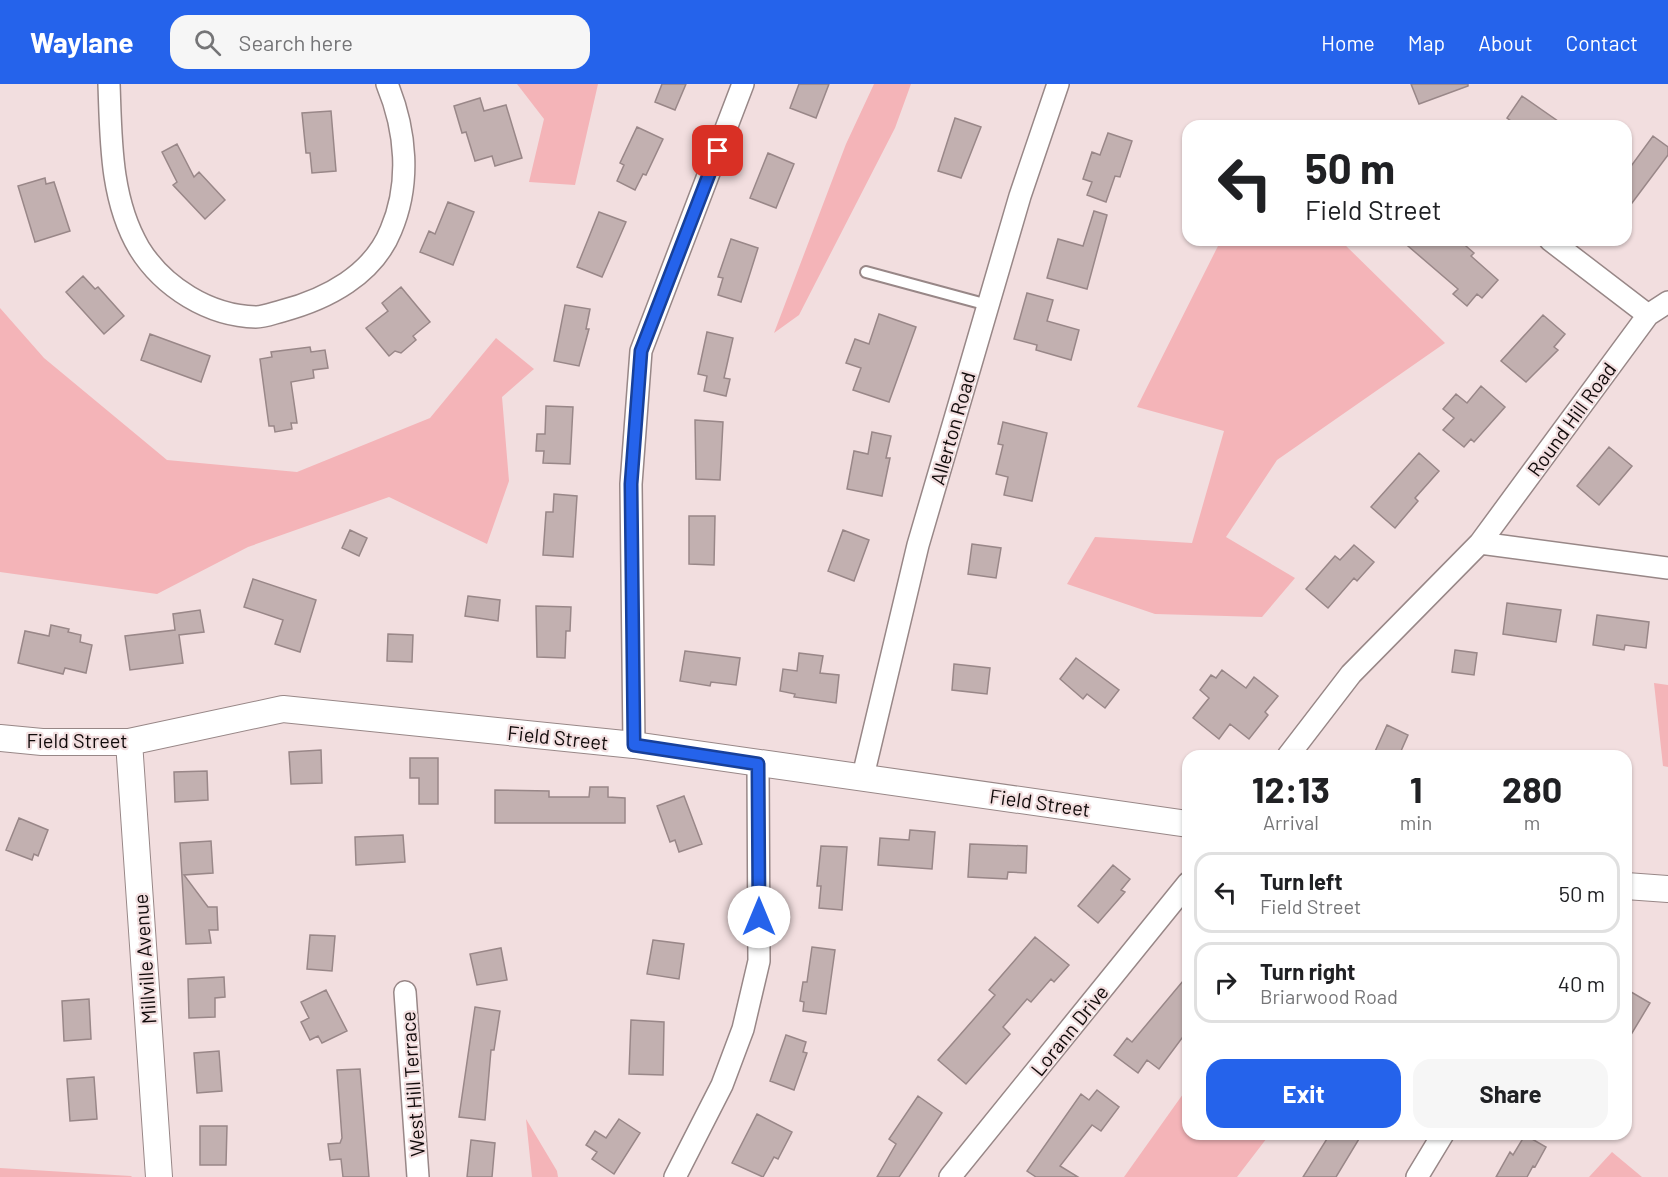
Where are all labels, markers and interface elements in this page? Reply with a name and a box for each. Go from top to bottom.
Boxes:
search box [170,15,590,69]
text: Waylane [30,25,134,59]
icon: search [191,26,224,59]
text: Search here [239,29,353,55]
text: Home [1321,30,1375,55]
text: Map [1408,30,1445,55]
text: About [1478,30,1533,55]
text: Contact [1566,30,1638,55]
pin [692,125,743,176]
icon: arrive [701,134,734,167]
text: 50 m [1305,142,1395,192]
icon: left [1206,144,1284,222]
text: Field Street [1305,193,1442,225]
street label: Round Hill Road [1522,357,1620,481]
street label: Allerton Road [924,369,980,487]
street label: Field Street [506,720,610,754]
street label: Field Street [26,728,128,752]
text: 12:13 [1252,767,1330,810]
text: 1 [1410,767,1422,810]
text: 280 [1502,767,1562,810]
street label: Field Street [988,783,1092,821]
text: Arrival [1263,810,1319,834]
text: min [1400,810,1432,834]
text: m [1524,810,1540,834]
text: Turn left [1260,868,1343,894]
icon: left [1209,876,1242,909]
text: 50 m [1559,880,1605,906]
position arrow [727,885,791,949]
street label: Millville Avenue [127,893,161,1025]
text: Field Street [1260,894,1361,918]
text: Turn right [1260,958,1355,984]
icon: right [1209,966,1242,999]
text: 40 m [1558,970,1605,996]
street label: Lorann Drive [1025,980,1113,1080]
text: Briarwood Road [1260,984,1398,1008]
street label: West Hill Terrace [395,1010,429,1158]
button: Exit [1206,1059,1401,1128]
button: Share [1413,1059,1608,1128]

